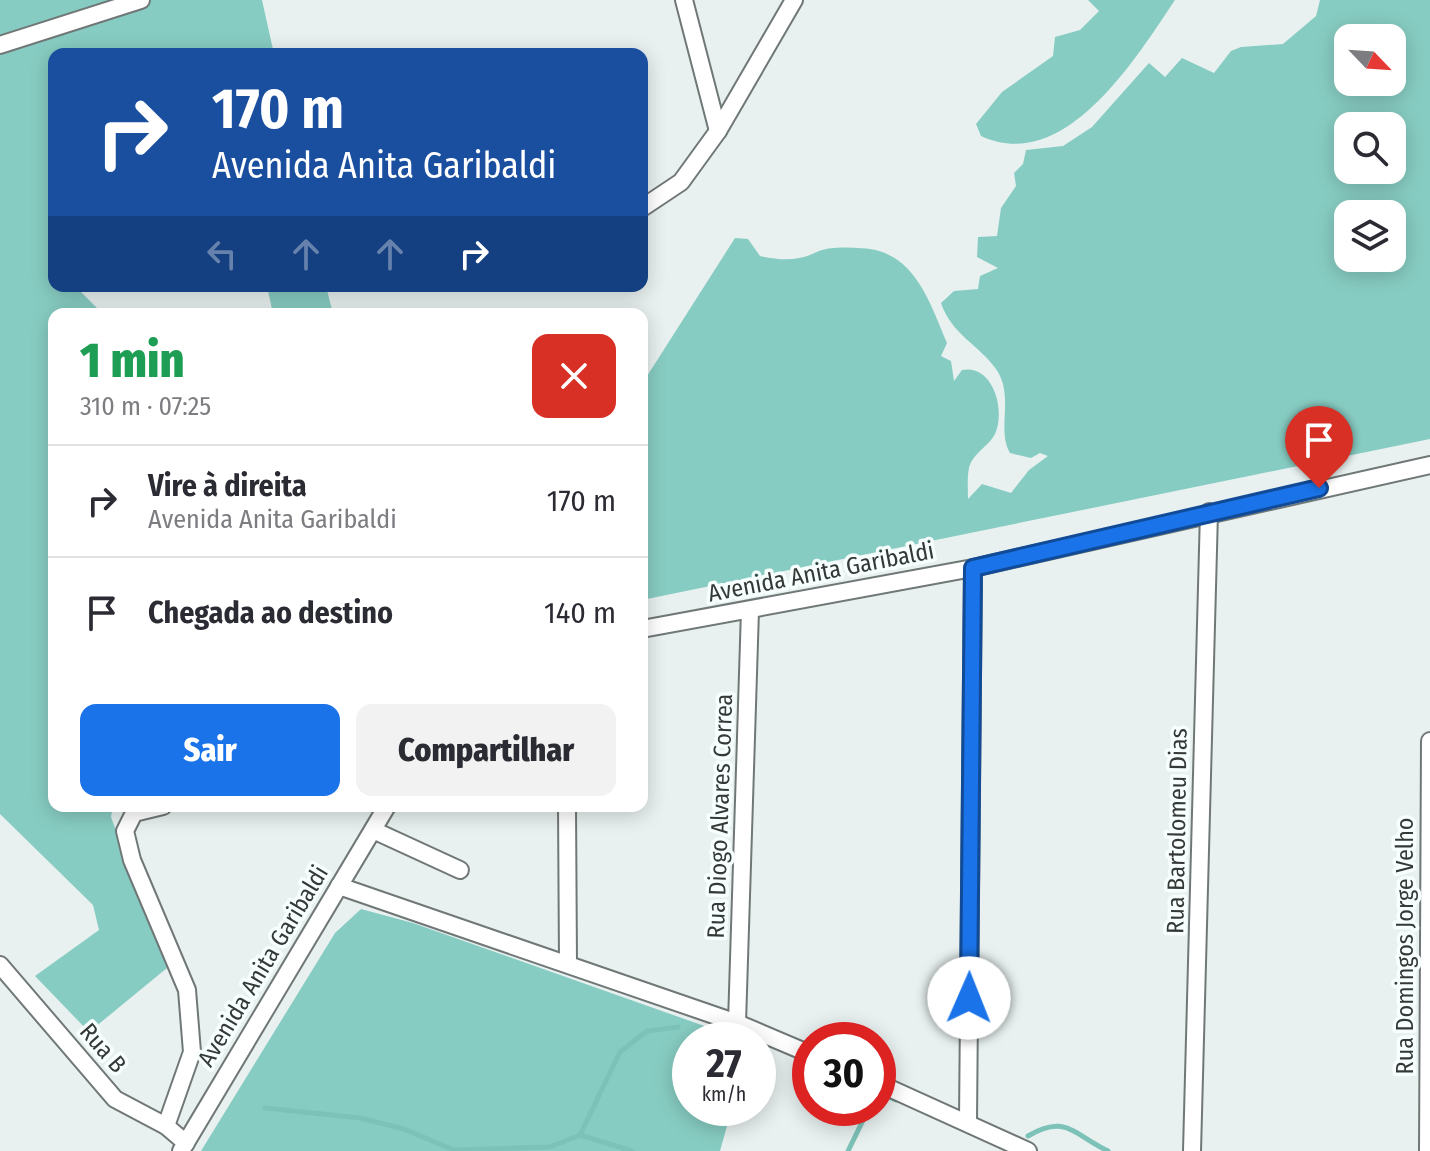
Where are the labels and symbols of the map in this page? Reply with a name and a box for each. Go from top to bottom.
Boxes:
north arrow [1334,24,1406,96]
pin [1285,406,1353,488]
street label: Avenida Anita Garibaldi [706,536,936,608]
street label: Rua Diogo Alvares Correa [702,693,738,939]
street label: Rua Bartolomeu Dias [1161,728,1193,934]
street label: Rua Domingos Jorge Velho [1391,818,1419,1074]
street label: Avenida Anita Garibaldi [192,860,334,1072]
position arrow [927,956,1011,1040]
street label: Rua B [74,1018,132,1078]
speed limit sign: 30 [792,1022,896,1126]

